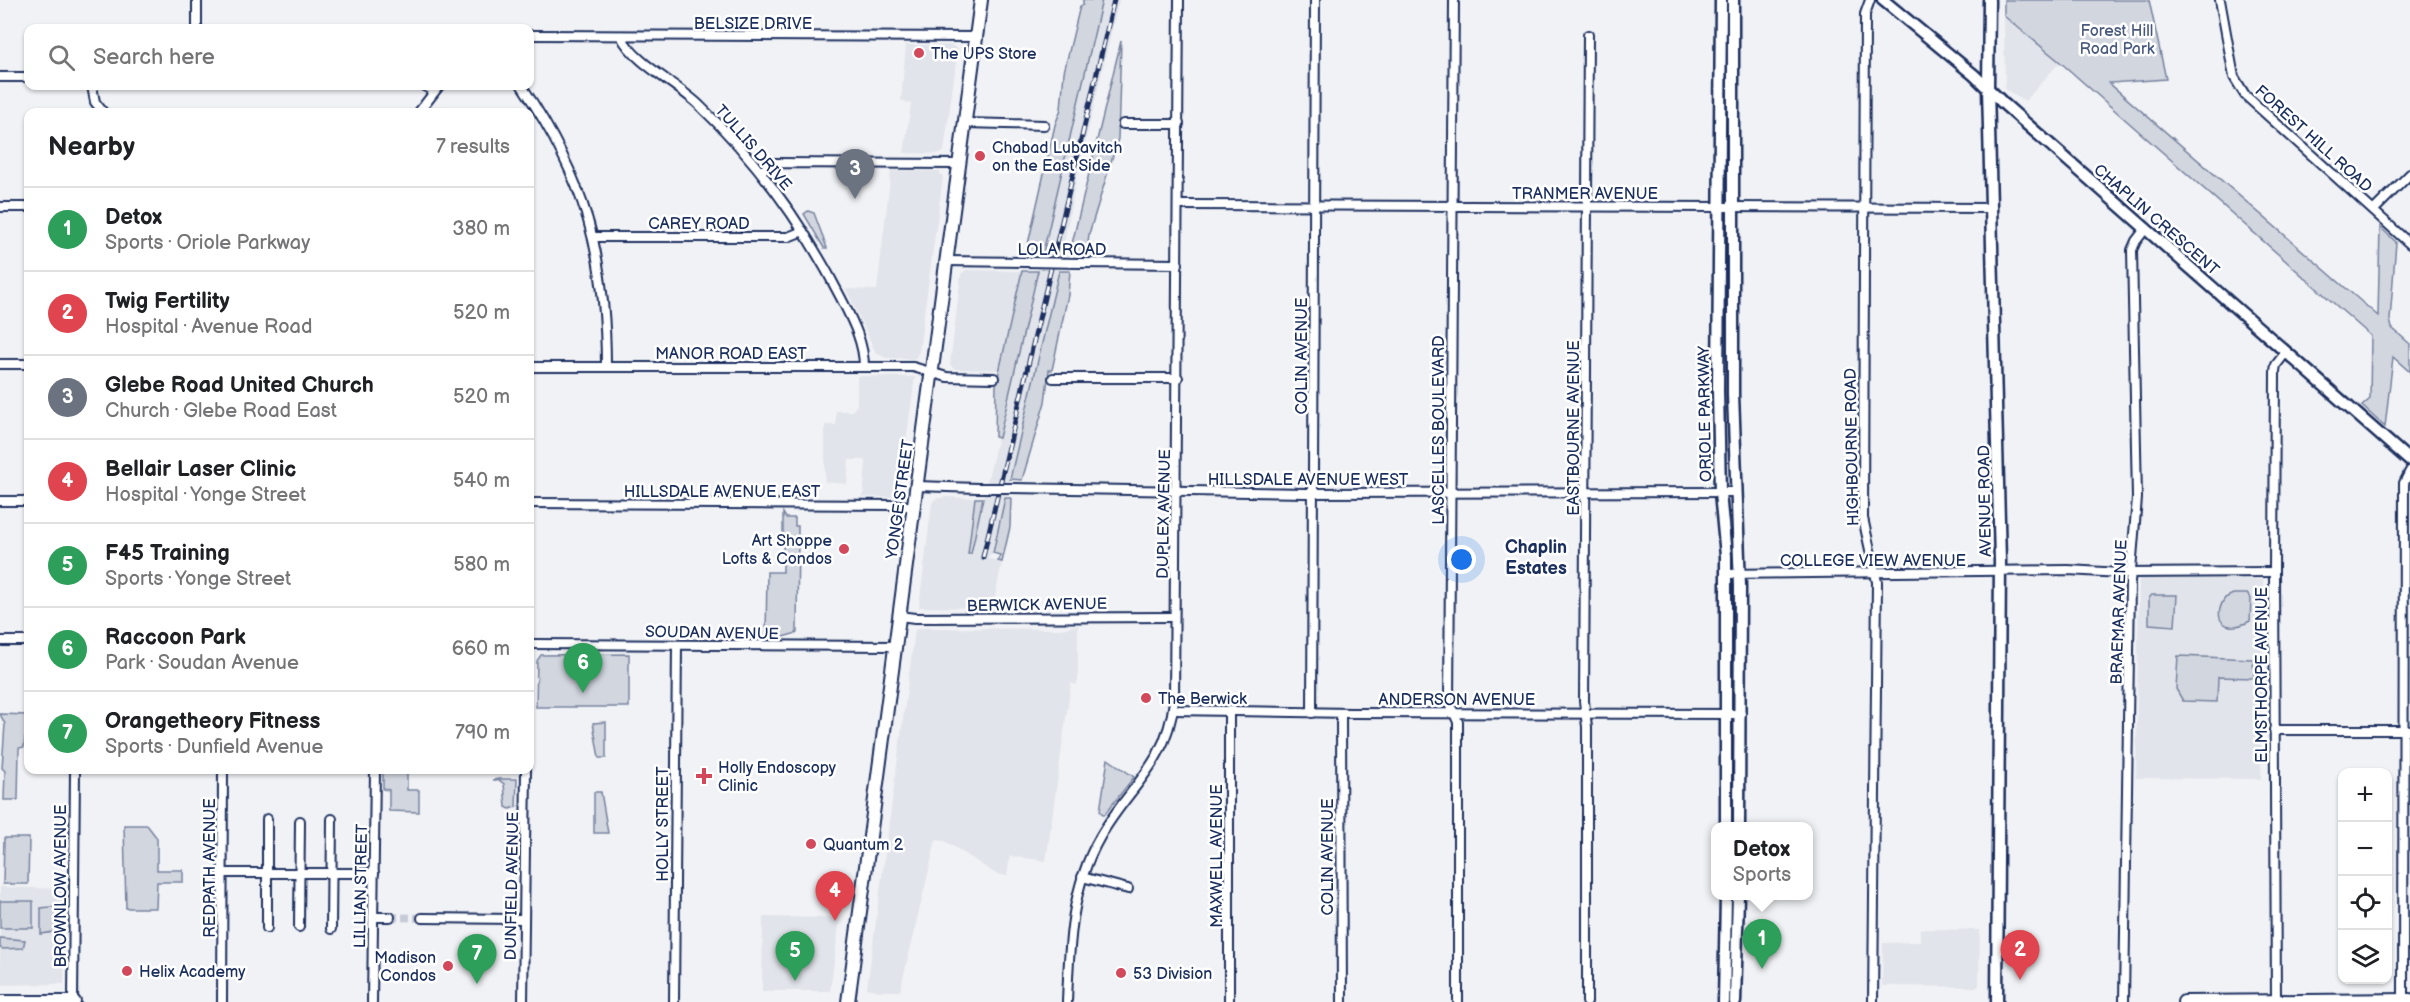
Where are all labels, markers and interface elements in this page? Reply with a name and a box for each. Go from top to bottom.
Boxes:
street label: BELSIZE DRIVE [694,15,812,34]
park label: Forest Hill Road Park [2079,22,2155,59]
search box [24,24,534,90]
icon: search [45,41,78,74]
text: Search here [93,44,215,71]
place label: The UPS Store [931,45,1037,64]
marker: The UPS Store [912,46,926,60]
street label: FOREST HILL ROAD [2251,82,2375,197]
street label: TULLIS DRIVE [711,101,795,195]
text: Nearby [48,132,135,163]
text: 7 results [436,135,510,159]
place label: Chabad Lubavitch on the East Side [992,139,1122,176]
marker: Chabad Lubavitch on the East Side [973,149,987,163]
pin: 3 [836,150,874,199]
street label: CHAPLIN CRESCENT [2089,160,2223,280]
street label: TRANMER AVENUE [1512,185,1658,204]
text: Detox [105,204,162,231]
street label: CAREY ROAD [648,215,750,234]
text: 1 [63,217,72,241]
text: 380 m [452,217,510,241]
text: Sports · Oriole Parkway [105,231,310,255]
street label: LOLA ROAD [1018,241,1106,260]
text: Twig Fertility [105,288,230,315]
street label: COLIN AVENUE [1293,297,1312,415]
text: 2 [62,301,73,325]
text: 520 m [453,301,510,325]
text: Hospital · Avenue Road [105,315,312,339]
street label: LASCELLES BOULEVARD [1430,335,1449,525]
street label: EASTBOURNE AVENUE [1565,340,1584,516]
street label: MANOR ROAD EAST [655,345,807,364]
street label: ORIOLE PARKWAY [1695,345,1716,482]
street label: HIGHBOURNE ROAD [1842,368,1863,526]
text: Glebe Road United Church [105,372,374,399]
text: 3 [62,385,73,409]
text: 520 m [453,385,510,409]
text: Church · Glebe Road East [105,399,337,423]
street label: YONGE STREET [883,438,918,561]
street label: AVENUE ROAD [1975,445,1996,557]
street label: DUPLEX AVENUE [1154,449,1175,579]
text: Bellair Laser Clinic [105,456,296,483]
text: 4 [62,469,73,493]
text: 540 m [453,469,510,493]
street label: HILLSDALE AVENUE WEST [1208,471,1409,490]
text: Hospital · Yonge Street [105,483,306,507]
street label: HILLSDALE AVENUE EAST [624,483,821,502]
place label: Art Shoppe Lofts & Condos [722,532,833,569]
district label: Chaplin Estates [1505,537,1567,579]
street label: BRAEMAR AVENUE [2107,539,2132,685]
text: F45 Training [105,540,230,567]
marker: Art Shoppe Lofts & Condos [837,542,851,556]
your location [1447,545,1476,574]
street label: COLLEGE VIEW AVENUE [1780,552,1966,571]
text: 5 [62,553,73,577]
text: 580 m [453,553,510,577]
text: Sports · Yonge Street [105,567,291,591]
street label: ELMSTHORPE AVENUE [2253,587,2272,763]
street label: BERWICK AVENUE [967,595,1107,616]
street label: SOUDAN AVENUE [645,623,779,644]
text: Raccoon Park [105,624,246,651]
text: 6 [61,637,74,661]
text: 660 m [452,637,510,661]
pin: 6 [564,644,602,693]
text: Park · Soudan Avenue [105,651,299,675]
place label: The Berwick [1158,690,1247,709]
marker: The Berwick [1139,691,1153,705]
street label: ANDERSON AVENUE [1379,691,1535,710]
text: Orangetheory Fitness [105,708,320,735]
text: 7 [62,721,73,745]
text: 790 m [455,721,510,745]
text: Sports · Dunfield Avenue [105,735,323,759]
place label: Holly Endoscopy Clinic [718,759,837,796]
street label: HOLLY STREET [654,766,673,882]
marker: Holly Endoscopy Clinic [695,767,713,785]
map controls [2338,768,2392,984]
button: + [2338,768,2392,822]
street label: MAXWELL AVENUE [1208,784,1227,928]
street label: REDPATH AVENUE [201,798,220,938]
street label: COLIN AVENUE [1319,798,1338,916]
street label: BROWNLOW AVENUE [52,804,71,968]
street label: DUNFIELD AVENUE [502,811,523,961]
popup [1711,822,1813,900]
button: − [2338,822,2392,876]
street label: LILLIAN STREET [351,823,372,948]
place label: Quantum 2 [823,836,904,855]
text: Detox [1733,836,1790,863]
marker: Quantum 2 [804,837,818,851]
text: Sports [1733,863,1791,887]
pin: 4 [816,872,854,921]
button: locate [2338,876,2392,930]
pin: 1 [1742,920,1782,969]
pin: 2 [2000,930,2040,980]
button: layers [2338,930,2392,984]
pin: 5 [776,932,814,981]
pin: 7 [458,934,496,984]
place label: Madison Condos [374,949,436,986]
marker: Madison Condos [441,959,455,973]
place label: Helix Academy [139,963,246,982]
marker: Helix Academy [120,964,134,978]
place label: 53 Division [1133,965,1212,984]
marker: 53 Division [1114,966,1128,980]

